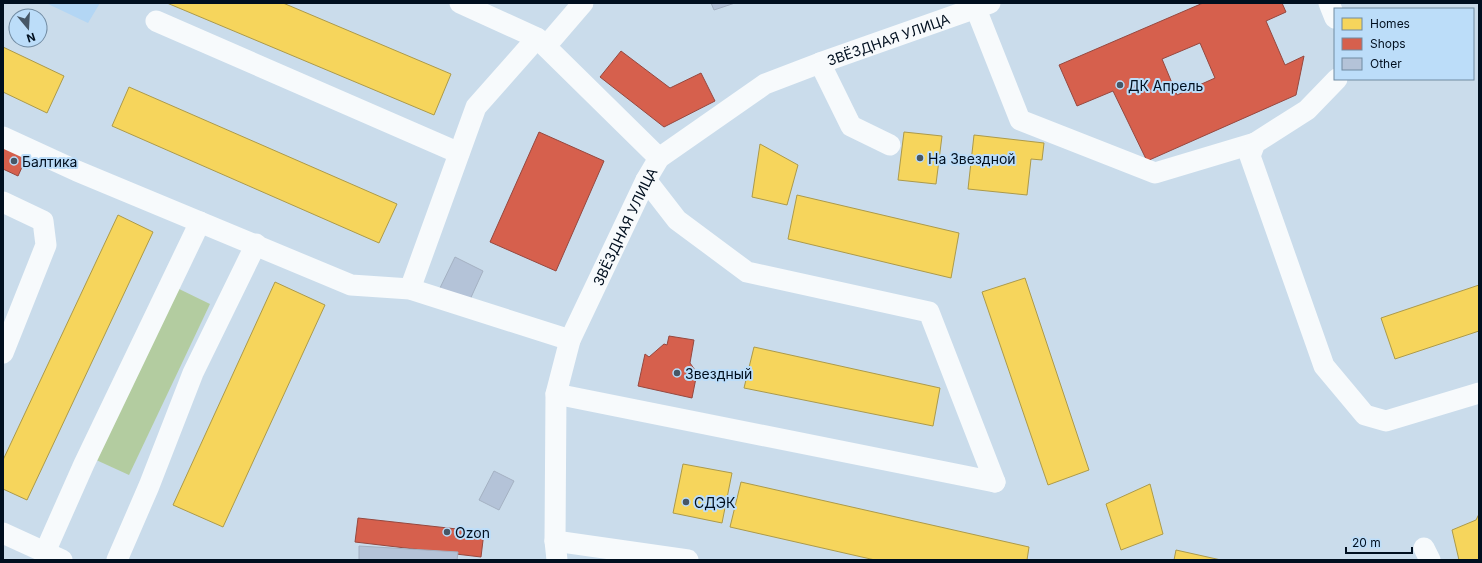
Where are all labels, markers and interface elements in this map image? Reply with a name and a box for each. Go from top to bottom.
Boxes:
north arrow [8,8,48,48]
legend [1334,8,1474,80]
street label: ЗВЁЗДНАЯ УЛИЦА [824,9,952,68]
text: Homes [1370,16,1410,31]
text: N [25,30,37,45]
text: Shops [1370,36,1406,51]
text: Other [1370,56,1402,71]
place label: ДК Апрель [1128,77,1203,94]
marker: ДК Апрель [1115,80,1125,90]
place label: На Звездной [928,150,1016,167]
place label: Балтика [22,153,77,170]
marker: На Звездной [915,153,925,163]
marker: Балтика [9,156,19,166]
street label: ЗВЁЗДНАЯ УЛИЦА [589,164,660,288]
place label: Звездный [685,365,752,382]
marker: Звездный [672,368,682,378]
place label: СДЭК [694,494,736,511]
marker: СДЭК [681,497,691,507]
place label: Ozon [455,524,490,541]
marker: Ozon [442,527,452,537]
scale bar [1346,529,1412,555]
text: 20 m [1352,535,1381,550]

